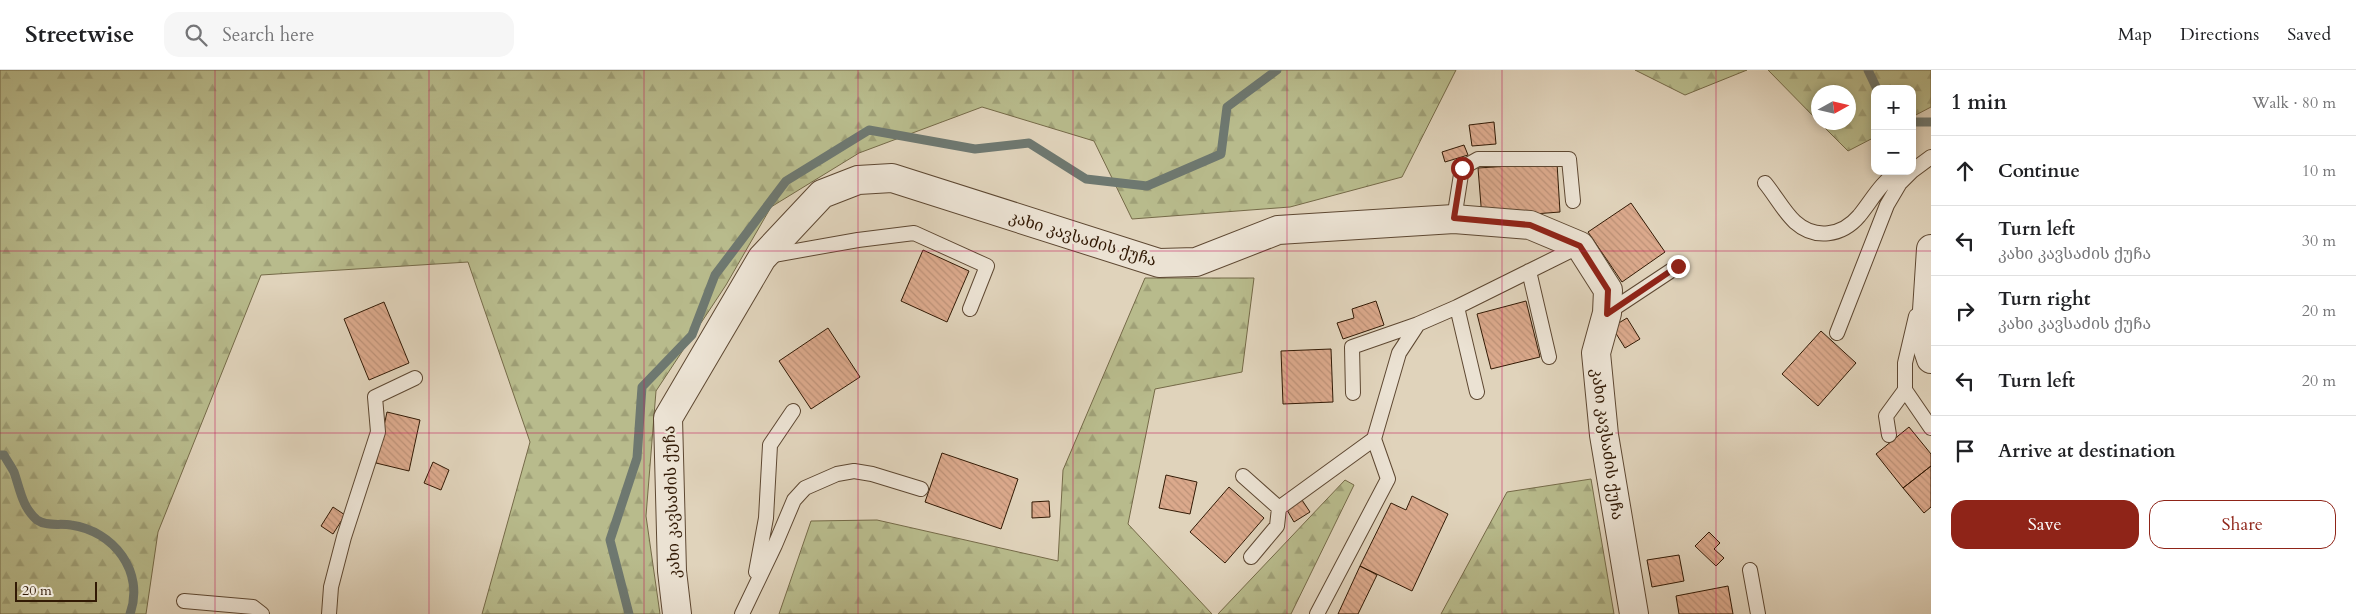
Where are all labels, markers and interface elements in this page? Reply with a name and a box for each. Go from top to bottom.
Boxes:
search box [164,12,514,57]
text: Streetwise [25,18,134,51]
icon: search [182,21,210,49]
text: Search here [222,22,314,48]
text: Map [2118,22,2152,47]
text: Directions [2180,22,2259,47]
text: Saved [2287,22,2331,47]
north arrow [1811,85,1856,130]
map controls [1871,85,1916,175]
button: + [1871,85,1916,130]
text: 1 min [1951,88,2007,117]
text: Walk · 80 m [2252,92,2336,114]
button: − [1871,130,1916,175]
route start [1451,157,1474,180]
icon: ahead [1951,157,1979,185]
text: Continue [1998,158,2080,184]
text: 10 m [2302,160,2336,182]
street label: კახი კავსაძის ქუჩა [1006,206,1159,272]
text: Turn left [1998,216,2075,242]
icon: left [1951,227,1979,255]
text: 30 m [2302,230,2336,252]
text: კახი კავსაძის ქუჩა [1998,243,2151,265]
route end [1667,255,1690,278]
text: Turn right [1998,286,2090,312]
icon: right [1951,297,1979,325]
text: 20 m [2302,300,2336,322]
text: კახი კავსაძის ქუჩა [1998,313,2151,335]
street label: კახი კავსაძის ქუჩა [1585,367,1629,521]
icon: left [1951,367,1979,395]
text: Turn left [1998,368,2075,394]
text: 20 m [2302,370,2336,392]
street label: კახი კავსაძის ქუჩა [658,425,686,579]
icon: arrive [1951,437,1979,465]
text: Arrive at destination [1998,438,2175,464]
button: Save [1951,500,2139,549]
button: Share [2149,500,2336,549]
scale bar [15,579,98,602]
text: 20 m [22,581,52,600]

